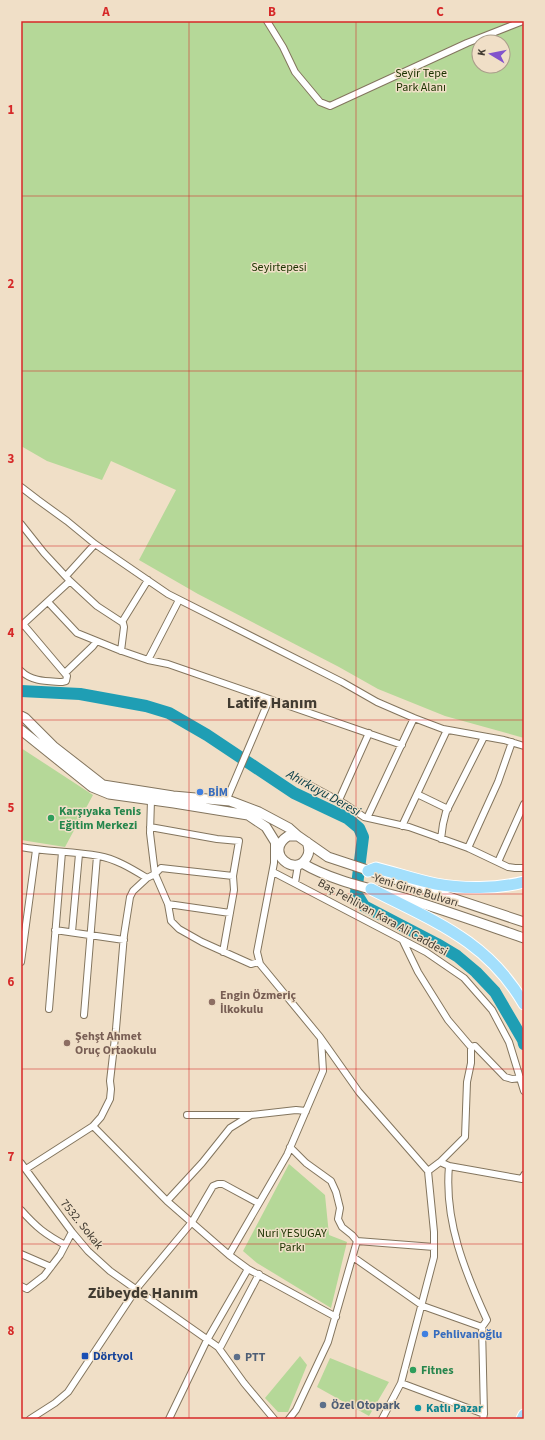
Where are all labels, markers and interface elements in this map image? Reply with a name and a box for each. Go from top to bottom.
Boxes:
text: A [101,3,110,21]
text: B [268,3,276,21]
text: C [436,3,444,21]
north arrow [471,34,511,74]
text: K [474,47,490,57]
park label: Seyir Tepe Park Alanı [395,65,447,96]
text: 1 [8,101,15,119]
park label: Seyirtepesi [251,259,307,276]
text: 2 [8,275,15,293]
text: 3 [8,450,15,468]
text: 4 [8,624,15,642]
district label: Latife Hanım [227,692,317,714]
water label: Ahırkuyu Deresi [282,765,364,821]
place label: BİM [208,784,228,801]
marker: BİM [195,787,205,797]
text: 5 [8,799,15,817]
place label: Karşıyaka Tenis Eğitim Merkezi [59,803,141,834]
marker: Karşıyaka Tenis Eğitim Merkezi [46,813,56,823]
street label: Yeni Girne Bulvarı [370,869,460,911]
street label: Baş Pehlivan Kara Ali Caddesi [315,875,451,960]
text: 6 [8,973,15,991]
place label: Engin Özmeriç İlkokulu [220,987,297,1018]
marker: Engin Özmeriç İlkokulu [207,997,217,1007]
place label: Şehşt Ahmet Oruç Ortaokulu [75,1028,157,1059]
marker: Şehşt Ahmet Oruç Ortaokulu [62,1038,72,1048]
text: 7 [8,1148,15,1166]
street label: 7532. Sokak [56,1196,107,1253]
park label: Nuri YESUGAY Parkı [257,1225,327,1256]
district label: Zübeyde Hanım [88,1282,198,1304]
text: 8 [8,1322,15,1340]
place label: Pehlivanoğlu [433,1326,502,1343]
marker: Pehlivanoğlu [420,1329,430,1339]
place label: Dörtyol [93,1348,133,1365]
place label: PTT [245,1349,266,1366]
marker: Dörtyol [80,1351,90,1361]
marker: PTT [232,1352,242,1362]
place label: Fitnes [421,1362,454,1379]
marker: Fitnes [408,1365,418,1375]
place label: Özel Otopark [331,1397,401,1414]
marker: Özel Otopark [318,1400,328,1410]
place label: Katlı Pazar [426,1400,483,1417]
marker: Katlı Pazar [413,1403,423,1413]

